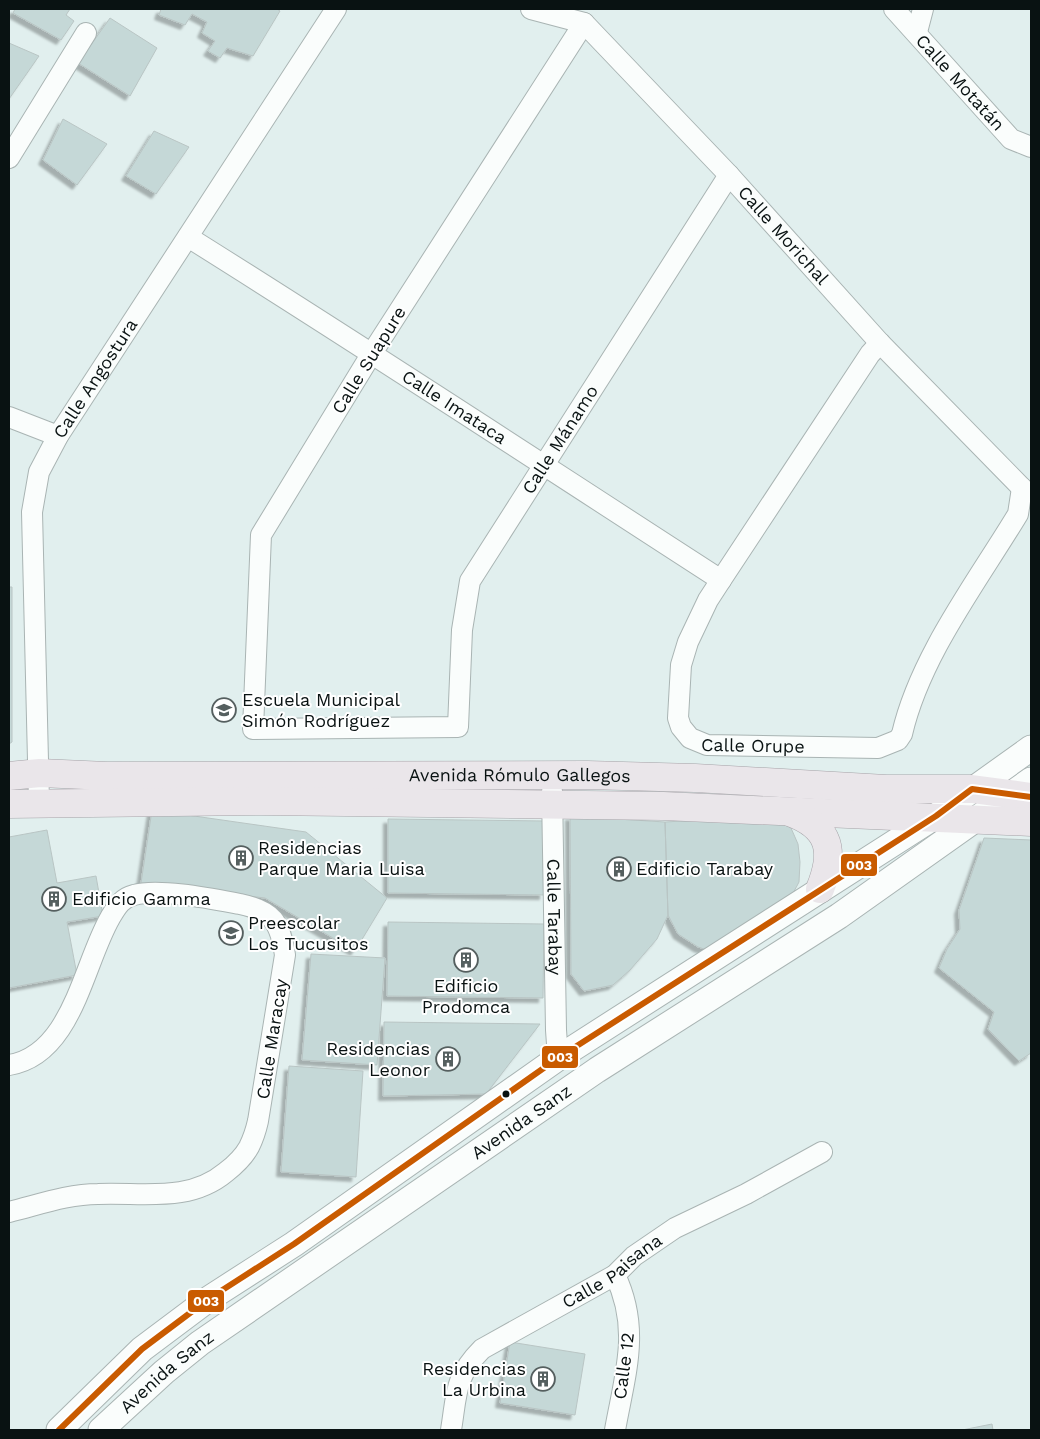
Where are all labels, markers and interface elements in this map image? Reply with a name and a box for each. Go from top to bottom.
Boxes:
street label: Calle Motatán [912,30,1009,135]
street label: Calle Morichal [734,181,834,289]
street label: Calle Suapure [327,302,410,417]
street label: Calle Angostura [48,315,142,442]
street label: Calle Imataca [398,365,511,448]
street label: Calle Mánamo [517,381,602,498]
place label: Escuela Municipal Simón Rodríguez [242,689,401,731]
school or university icon: Escuela Municipal Simón Rodríguez [211,697,237,723]
street label: Calle Orupe [701,734,805,757]
street label: Avenida Rómulo Gallegos [409,764,631,786]
place label: Residencias Parque Maria Luisa [258,837,425,879]
building icon: Residencias Parque Maria Luisa [228,845,254,871]
line badge: 003 [840,853,878,877]
building icon: Edificio Tarabay [606,856,632,882]
text: 003 [846,857,872,873]
place label: Edificio Tarabay [636,858,774,879]
street label: Calle Tarabay [543,859,566,976]
building icon: Edificio Gamma [41,886,67,912]
place label: Edificio Gamma [72,888,211,909]
place label: Preescolar Los Tucusitos [248,912,369,954]
school or university icon: Preescolar Los Tucusitos [218,920,244,946]
building icon: Edificio Prodomca [453,947,479,973]
place label: Edificio Prodomca [422,975,510,1017]
street label: Calle Maracay [252,976,292,1101]
place label: Residencias Leonor [326,1038,430,1080]
line badge: 003 [541,1045,579,1069]
building icon: Residencias Leonor [435,1046,461,1072]
text: 003 [547,1049,573,1065]
street label: Avenida Sanz [467,1080,575,1163]
unlabelled marker [501,1089,511,1099]
street label: Calle Paisana [558,1229,666,1312]
line badge: 003 [187,1289,225,1313]
text: 003 [193,1293,219,1309]
street label: Avenida Sanz [115,1326,218,1417]
street label: Calle 12 [609,1331,638,1401]
place label: Residencias La Urbina [422,1358,526,1400]
building icon: Residencias La Urbina [530,1366,556,1392]

